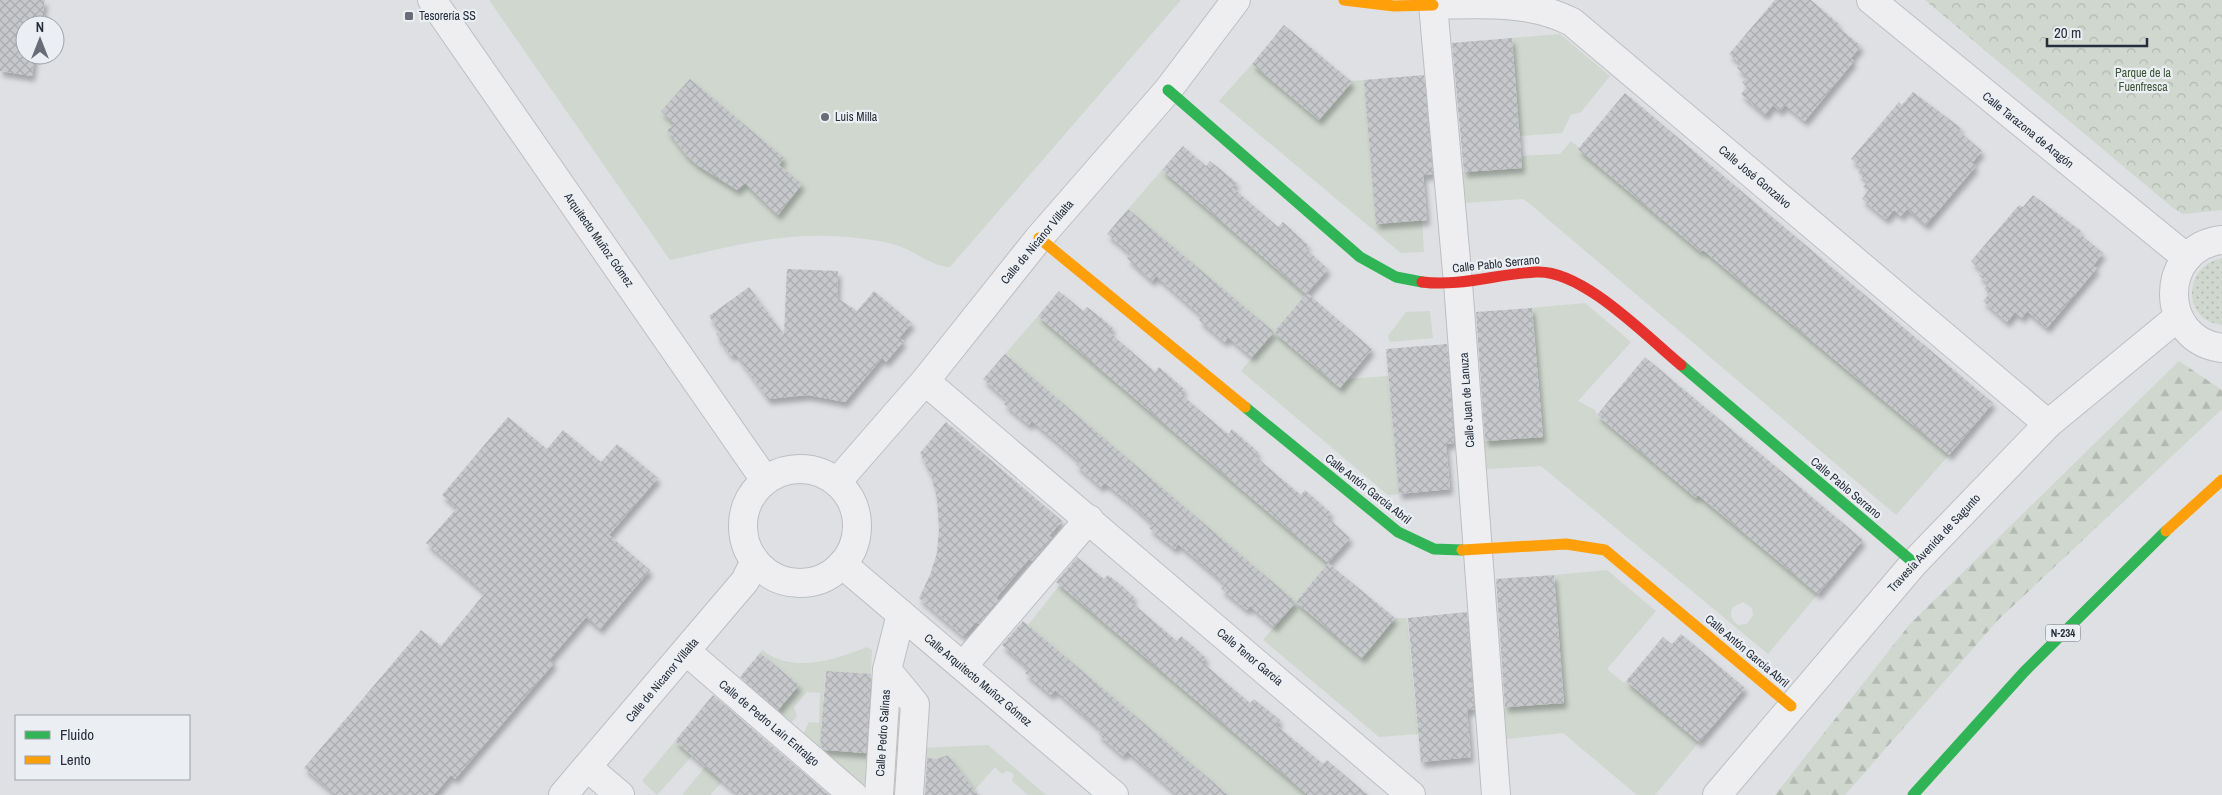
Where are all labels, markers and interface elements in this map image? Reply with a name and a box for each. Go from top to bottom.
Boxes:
place label: Tesorería SS [419,8,476,24]
marker: Tesorería SS [403,10,415,22]
north arrow [15,15,65,65]
scale bar [2047,15,2147,47]
text: N [36,18,44,36]
text: 20 m [2054,22,2081,43]
park label: Parque de la Fuenfresca [2115,65,2171,95]
street label: Calle Tarazona de Aragón [1979,88,2077,172]
place label: Luis Milla [835,109,878,125]
marker: Luis Milla [819,111,831,123]
street label: Calle José Gonzalvo [1715,142,1795,212]
street label: Arquitecto Muñoz Gómez [560,189,638,290]
street label: Calle de Nicanor Villalta [997,196,1077,288]
street label: Calle Pablo Serrano [1451,251,1541,277]
street label: Calle Juan de Lanuza [1456,351,1478,448]
street label: Calle Antón García Abril [1322,450,1414,528]
street label: Calle Pablo Serrano [1807,454,1885,522]
street label: Travesía Avenida de Sagunto [1884,490,1984,596]
street label: Calle Antón García Abril [1702,611,1792,691]
road number: N-234 [2046,624,2080,641]
street label: Calle Tenor García [1213,625,1287,690]
street label: Calle Arquitecto Muñoz Gómez [921,630,1035,730]
street label: Calle de Nicanor Villalta [622,634,702,726]
street label: Calle de Pedro Laín Entralgo [715,676,823,770]
street label: Calle Pedro Salinas [872,689,894,777]
legend [15,715,190,780]
text: Fluido [60,724,94,745]
text: Lento [60,749,91,770]

